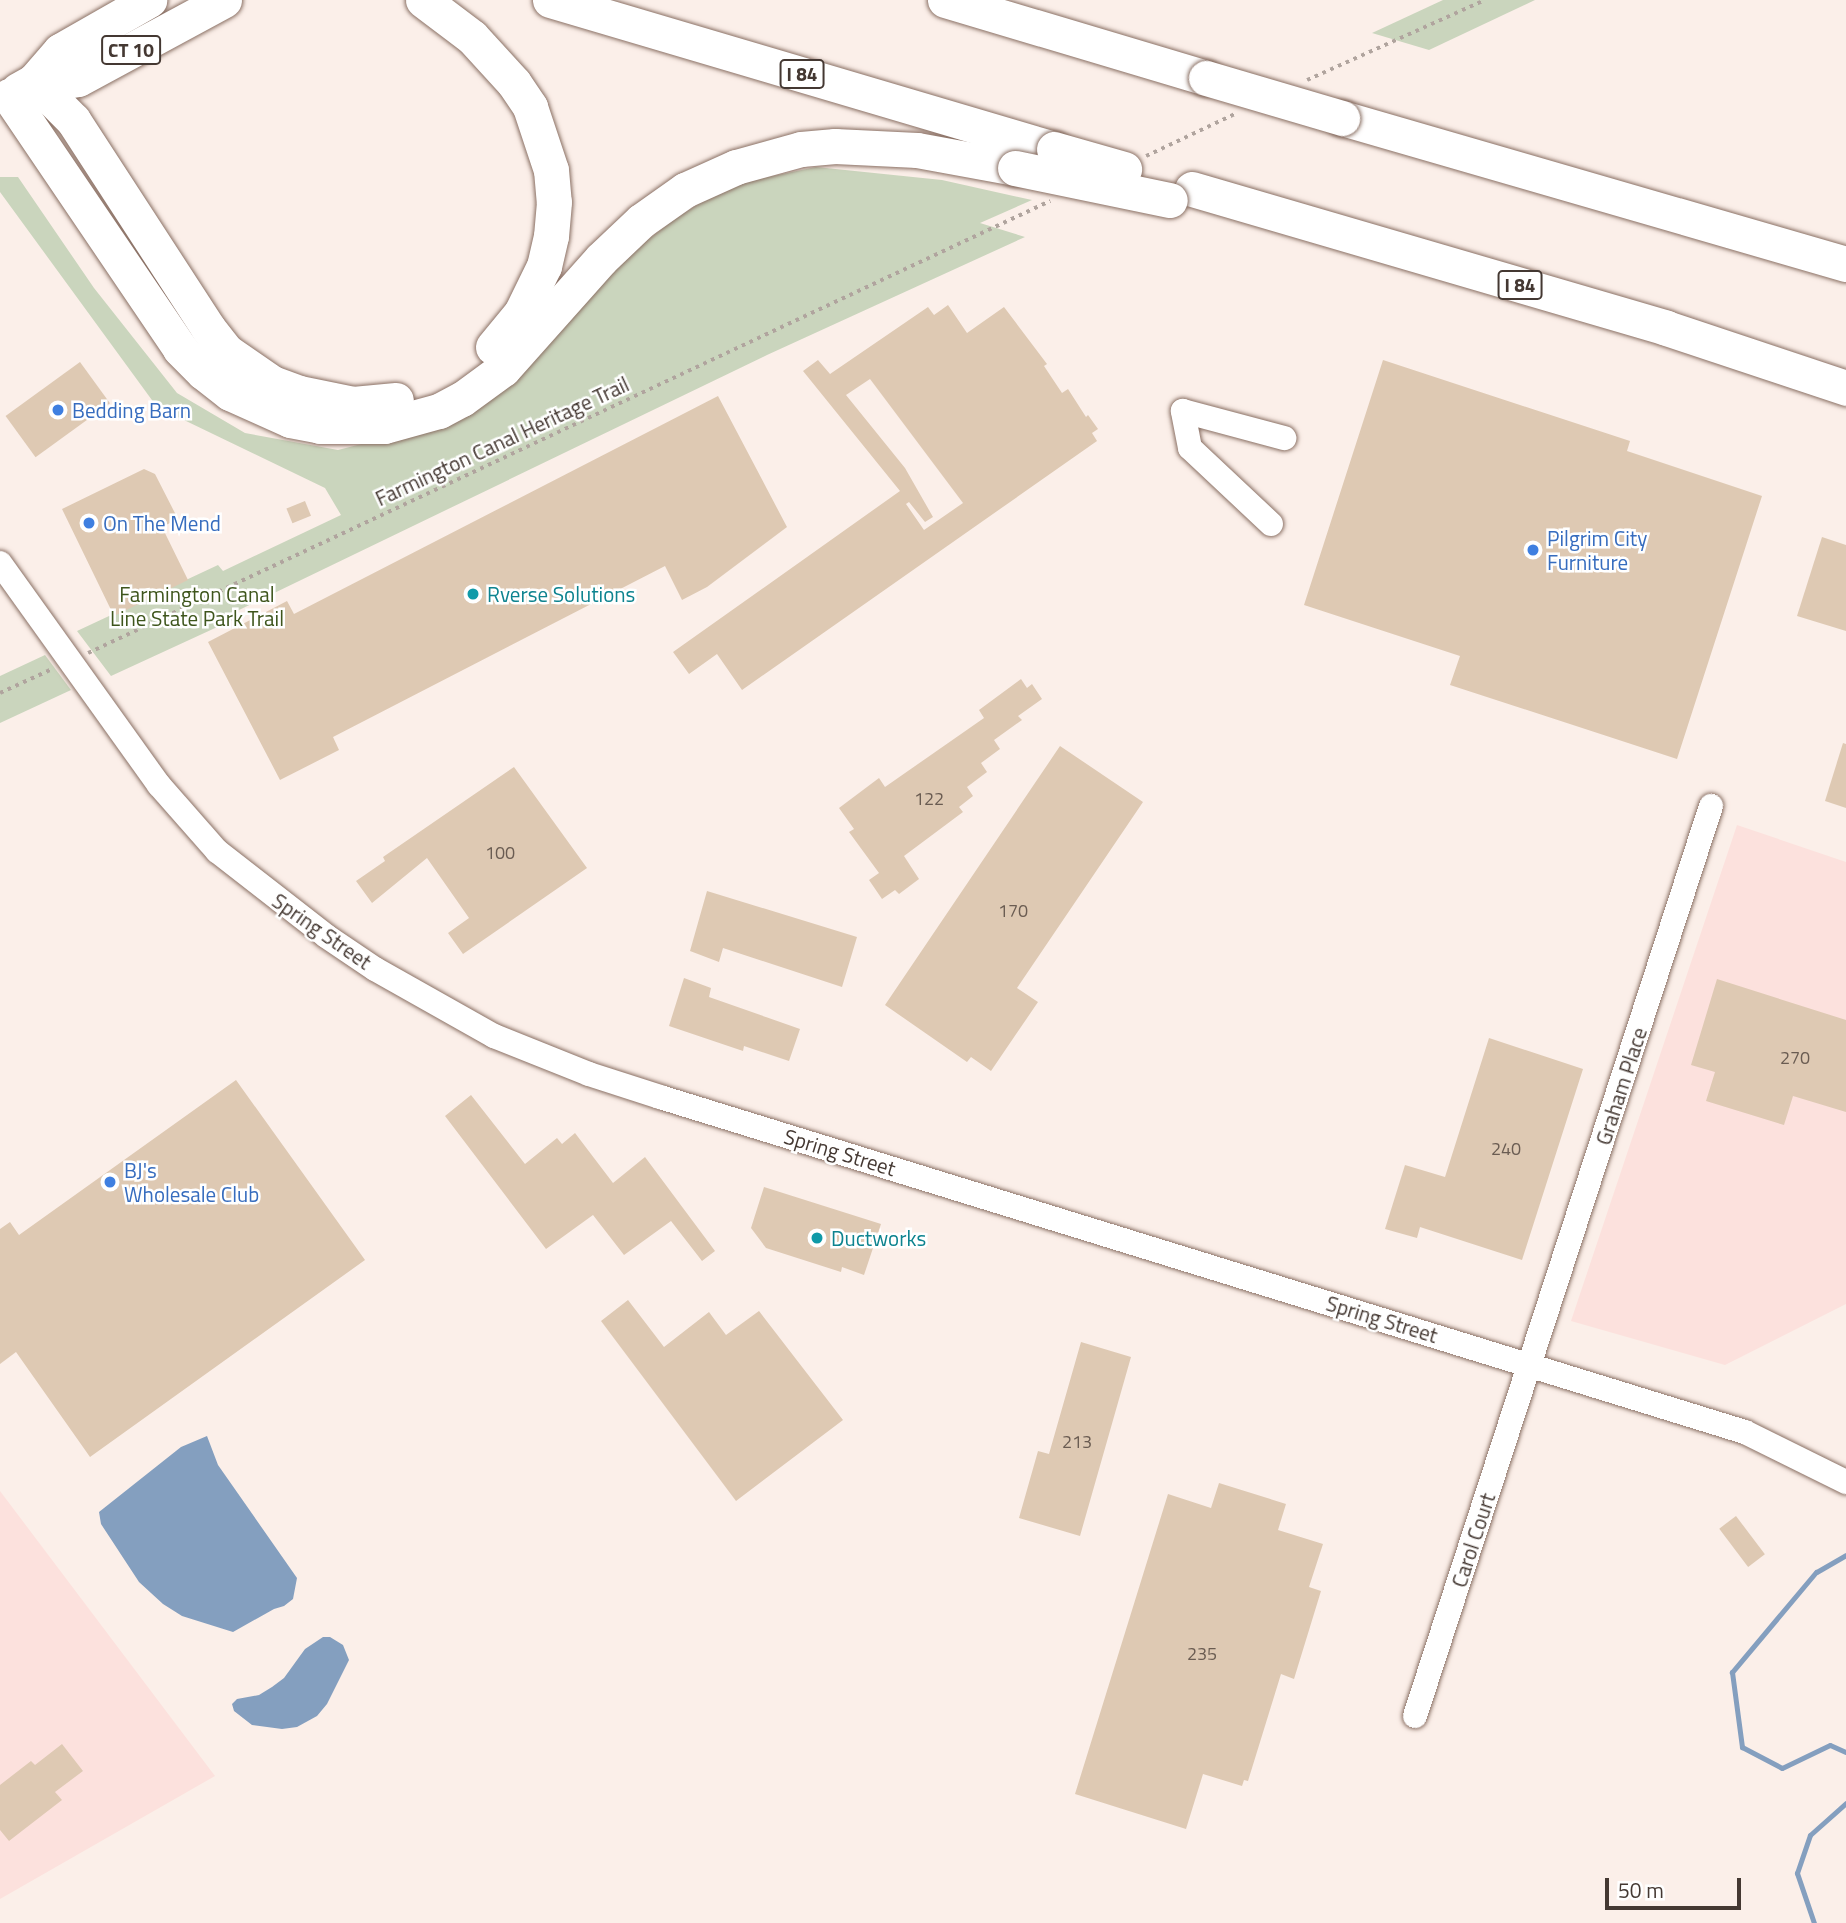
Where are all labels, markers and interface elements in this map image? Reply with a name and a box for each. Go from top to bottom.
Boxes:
road number: CT 10 [100,34,162,66]
road number: I 84 [779,58,825,90]
road number: I 84 [1497,270,1543,300]
street label: Farmington Canal Heritage Trail [371,371,633,511]
place label: Bedding Barn [72,397,191,423]
marker: Bedding Barn [50,402,66,418]
place label: On The Mend [103,510,221,536]
marker: On The Mend [81,515,97,531]
place label: Pilgrim City Furniture [1547,525,1647,575]
marker: Pilgrim City Furniture [1525,542,1541,558]
park label: Farmington Canal Line State Park Trail [110,581,284,631]
place label: Rverse Solutions [487,581,635,607]
marker: Rverse Solutions [465,586,481,602]
house number: 122 [914,788,944,810]
house number: 100 [485,842,515,864]
street label: Spring Street [268,888,376,974]
house number: 170 [998,900,1028,922]
street label: Graham Place [1590,1024,1652,1148]
house number: 270 [1780,1047,1810,1069]
street label: Spring Street [781,1123,899,1181]
house number: 240 [1491,1138,1521,1160]
place label: BJ's Wholesale Club [124,1157,259,1207]
marker: BJ's Wholesale Club [102,1174,118,1190]
place label: Ductworks [831,1225,926,1251]
marker: Ductworks [809,1230,825,1246]
street label: Spring Street [1323,1290,1441,1348]
house number: 213 [1062,1431,1092,1453]
street label: Carol Court [1446,1490,1500,1590]
house number: 235 [1187,1643,1217,1665]
scale bar [1608,1864,1744,1908]
text: 50 m [1618,1874,1664,1906]

